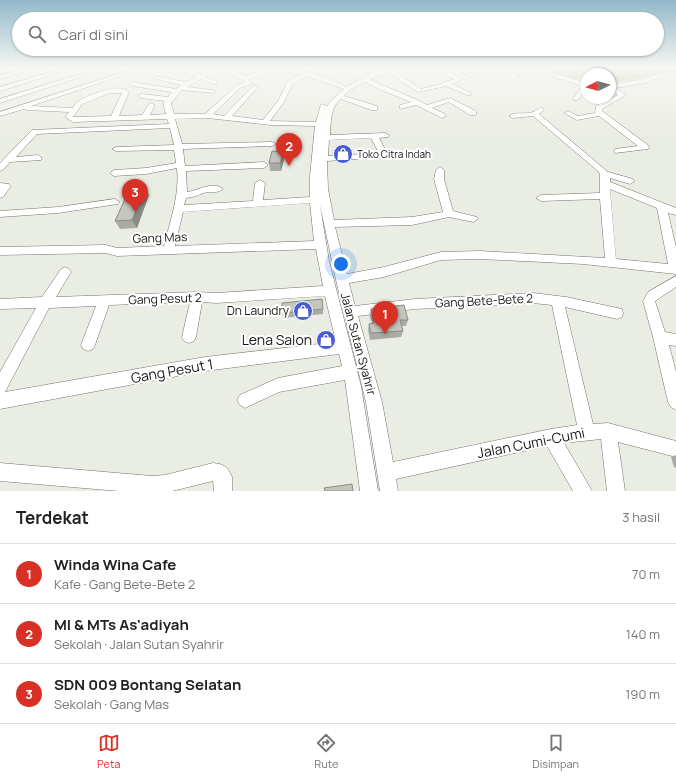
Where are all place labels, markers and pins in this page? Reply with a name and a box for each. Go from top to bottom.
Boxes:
pin: 2 [276,133,302,166]
shop icon: Toko Citra Indah [332,143,354,165]
place label: Toko Citra Indah [357,147,431,161]
pin: 3 [122,179,148,212]
shop icon: Dn Laundry [292,300,314,322]
pin: 1 [372,301,398,334]
place label: Dn Laundry [227,302,290,319]
shop icon: Lena Salon [315,329,337,351]
place label: Lena Salon [242,330,312,349]

